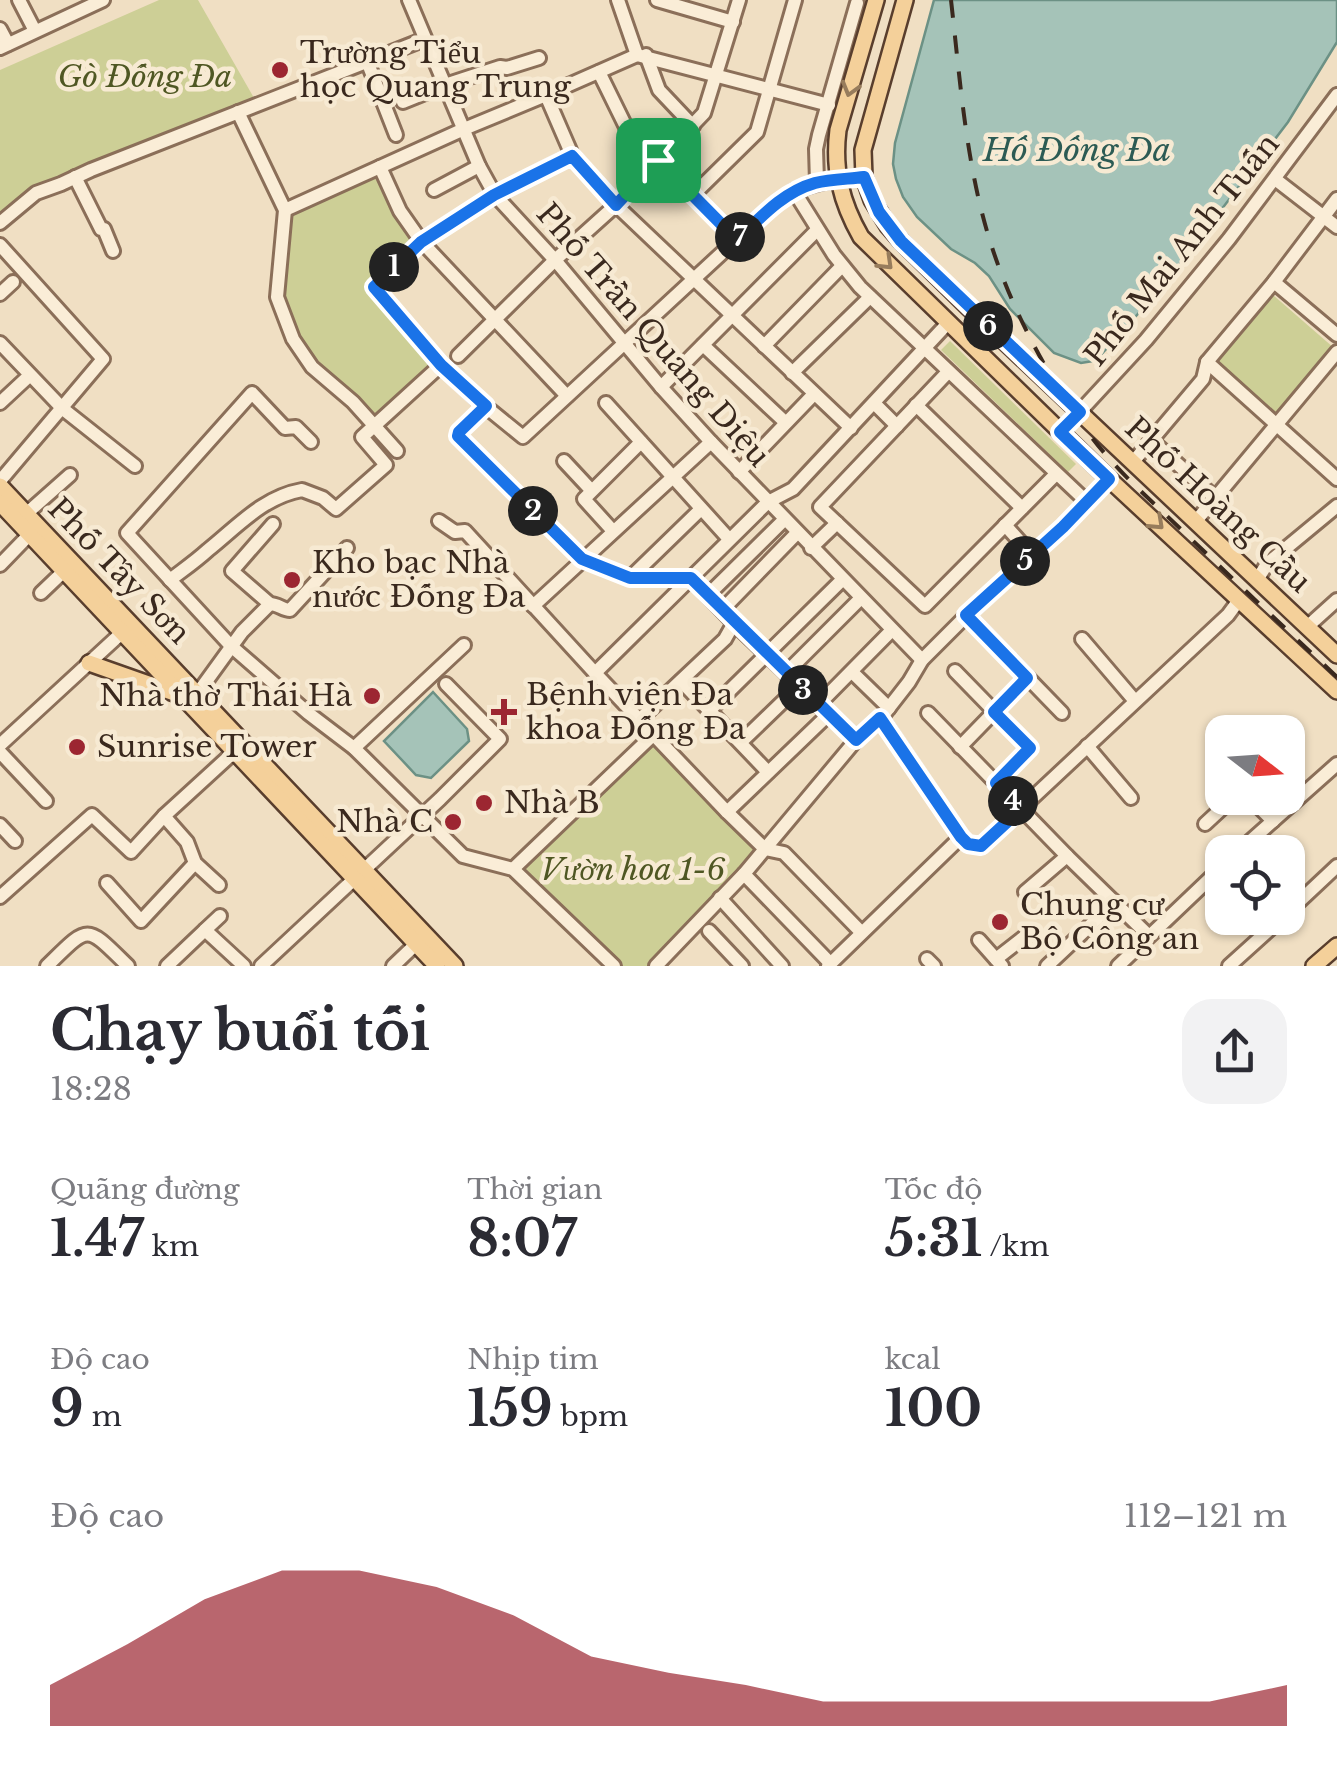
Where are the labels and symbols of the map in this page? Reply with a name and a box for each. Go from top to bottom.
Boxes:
place label: Trường Tiểu học Quang Trung [300,34,572,105]
park label: Gò Đống Đa [58,58,232,95]
marker: Trường Tiểu học Quang Trung [269,59,291,81]
one-way arrow [841,80,862,97]
pin [616,118,701,203]
street label: Phố Mai Anh Tuấn [1077,126,1287,373]
water label: Hố Đống Đa [982,130,1171,170]
street label: Phố Trần Quang Diệu [529,195,778,474]
pin: 7 [715,212,765,262]
pin: 1 [369,242,419,292]
one-way arrow [874,251,892,269]
pin: 6 [963,301,1013,351]
street label: Phố Hoàng Cầu [1118,409,1319,600]
pin: 2 [508,486,558,536]
street label: Phố Tây Sơn [41,490,198,651]
one-way arrow [1145,511,1164,529]
pin: 5 [1000,536,1050,586]
place label: Kho bạc Nhà nước Đống Đa [312,544,526,615]
marker: Kho bạc Nhà nước Đống Đa [281,569,303,591]
pin: 3 [778,665,828,715]
place label: Bệnh viện Đa khoa Đống Đa [526,676,746,747]
place label: Nhà thờ Thái Hà [99,677,352,714]
marker: Nhà thờ Thái Hà [361,685,383,707]
marker: Bệnh viện Đa khoa Đống Đa [491,699,517,725]
north arrow [1205,715,1305,815]
place label: Sunrise Tower [97,728,317,765]
marker: Sunrise Tower [66,736,88,758]
pin: 4 [988,776,1038,826]
place label: Nhà B [504,784,600,821]
marker: Nhà B [473,792,495,814]
place label: Nhà C [336,803,433,840]
marker: Nhà C [442,811,464,833]
park label: Vườn hoa 1-6 [540,851,726,888]
place label: Chung cư Bộ Công an [1020,886,1199,957]
marker: Chung cư Bộ Công an [989,911,1011,933]

